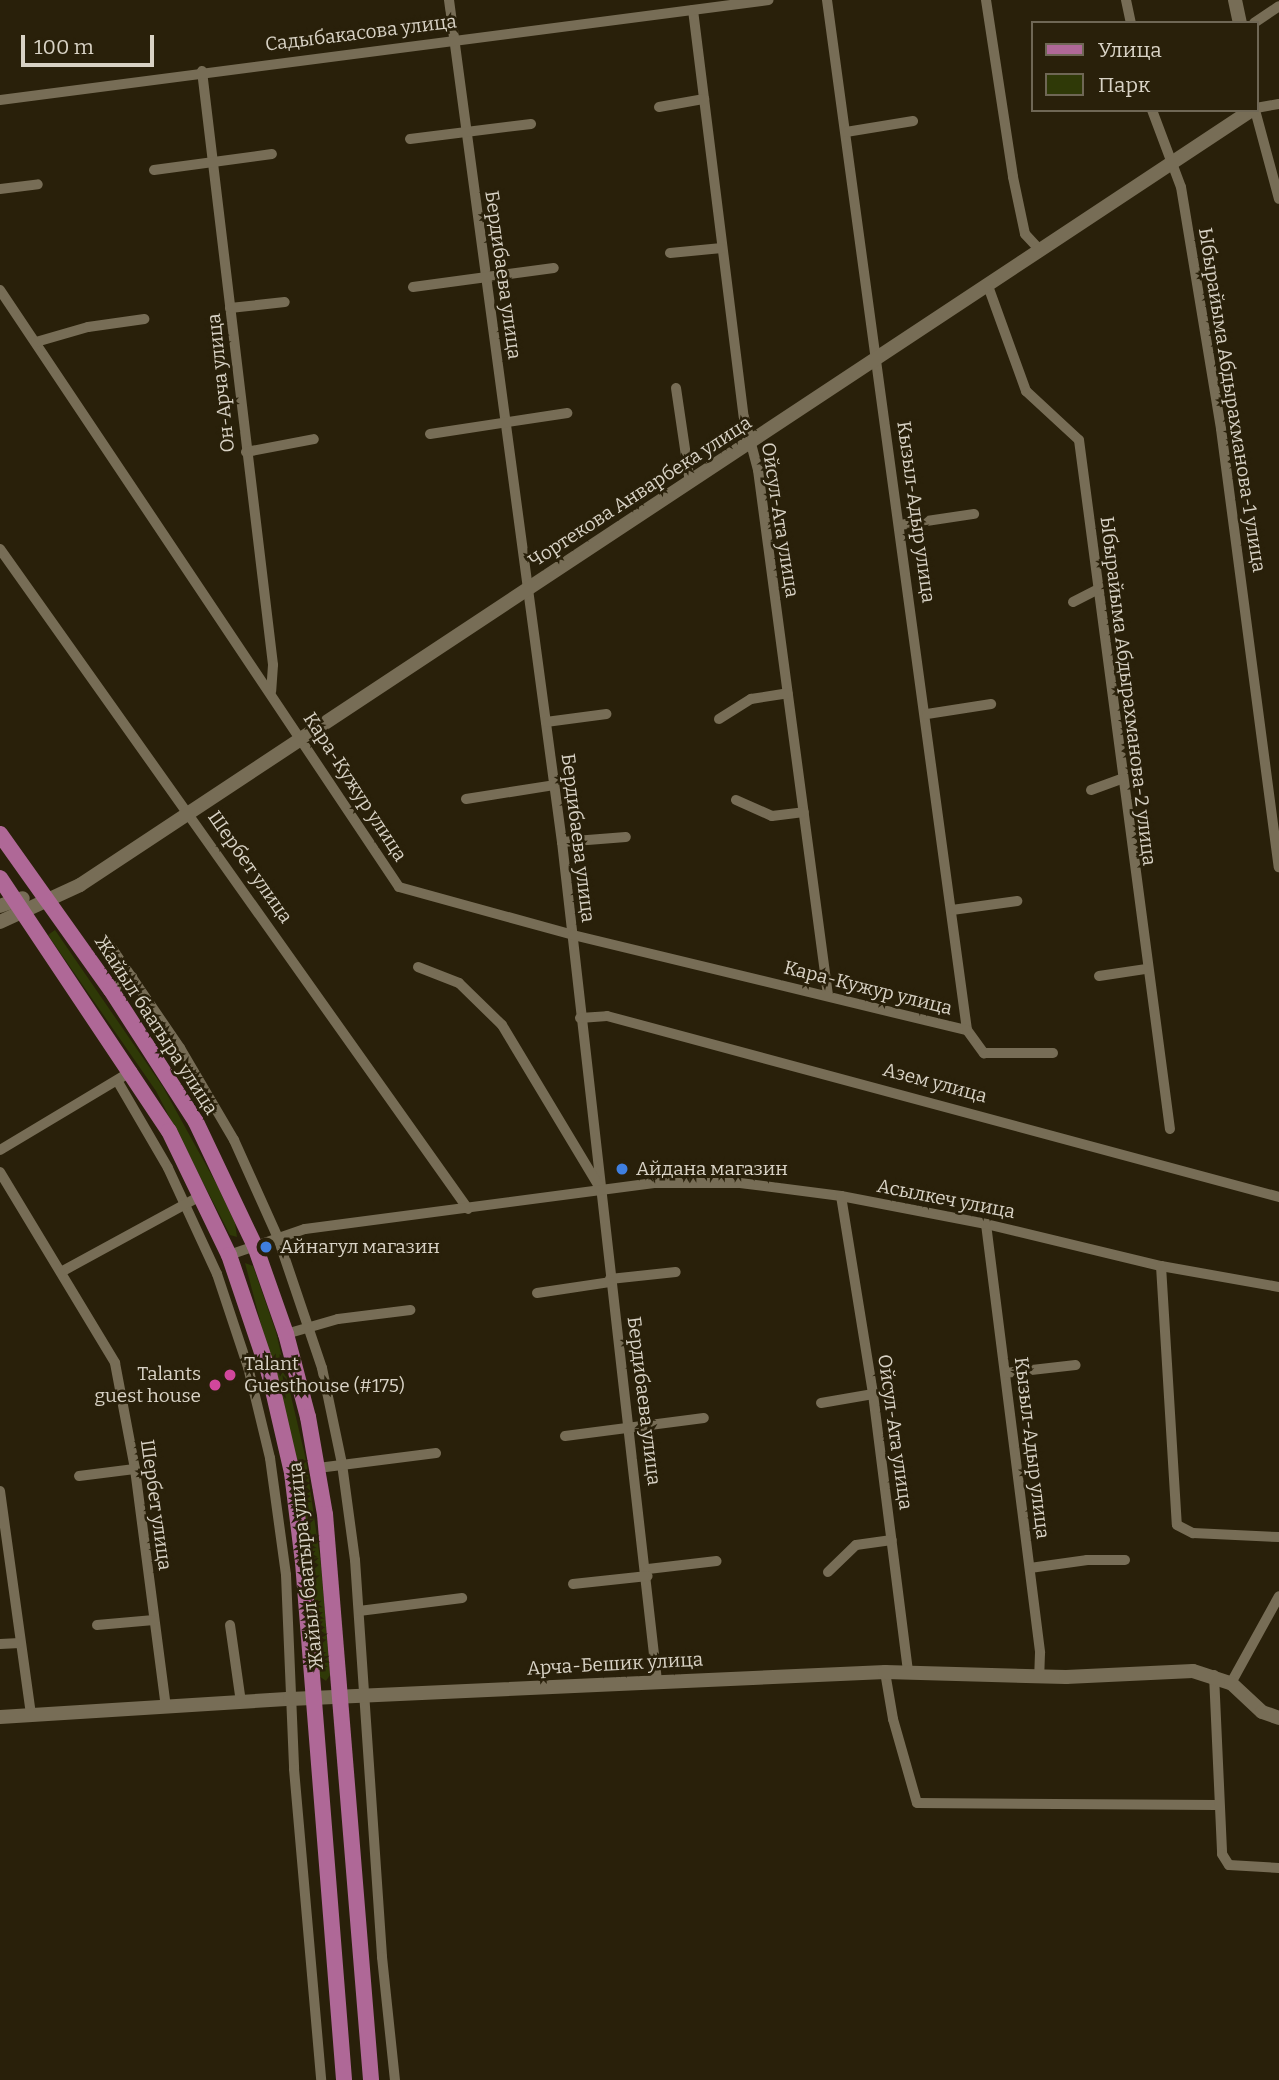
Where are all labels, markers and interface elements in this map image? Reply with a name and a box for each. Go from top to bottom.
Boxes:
street label: Садыбакасова улица [264,10,458,56]
scale bar [24,21,158,65]
legend [1030,21,1258,112]
text: 100 m [34,34,94,60]
text: Улица [1098,37,1162,63]
text: Парк [1098,72,1150,98]
street label: Бердибаева улица [480,189,526,361]
street label: Ыбырайыма Абдырахманова-1 улица [1193,226,1271,574]
street label: Он-Арча улица [202,312,240,454]
street label: Чортекова Анварбека улица [524,411,756,573]
street label: Кызыл-Адыр улица [892,420,940,604]
street label: Ойсул-Ата улица [756,441,804,599]
street label: Ыбырайыма Абдырахманова-2 улица [1095,515,1161,867]
street label: Кара-Кужур улица [298,708,412,866]
street label: Бердибаева улица [556,752,600,924]
street label: Шербет улица [203,806,297,928]
street label: Жайыл баатыра улица [89,931,223,1119]
street label: Кара-Кужур улица [781,956,955,1020]
street label: Азем улица [880,1058,990,1108]
place label: Айдана магазин [636,1158,788,1180]
marker: Айдана магазин [614,1161,630,1177]
street label: Асылкеч улица [875,1174,1017,1224]
place label: Айнагул магазин [280,1236,440,1258]
marker: Айнагул магазин [258,1239,274,1255]
street label: Бердибаева улица [622,1315,666,1487]
place label: Talant Guesthouse (#175) [244,1353,405,1397]
street label: Ойсул-Ата улица [873,1353,917,1511]
street label: Кызыл-Адыр улица [1010,1356,1054,1540]
place label: Talants guest house [94,1363,201,1407]
marker: Talant Guesthouse (#175) [222,1367,238,1383]
marker: Talants guest house [207,1377,223,1393]
street label: Шербет улица [136,1438,176,1572]
street label: Жайыл баатыра улица [284,1461,328,1671]
street label: Арча-Бешик улица [526,1648,704,1680]

